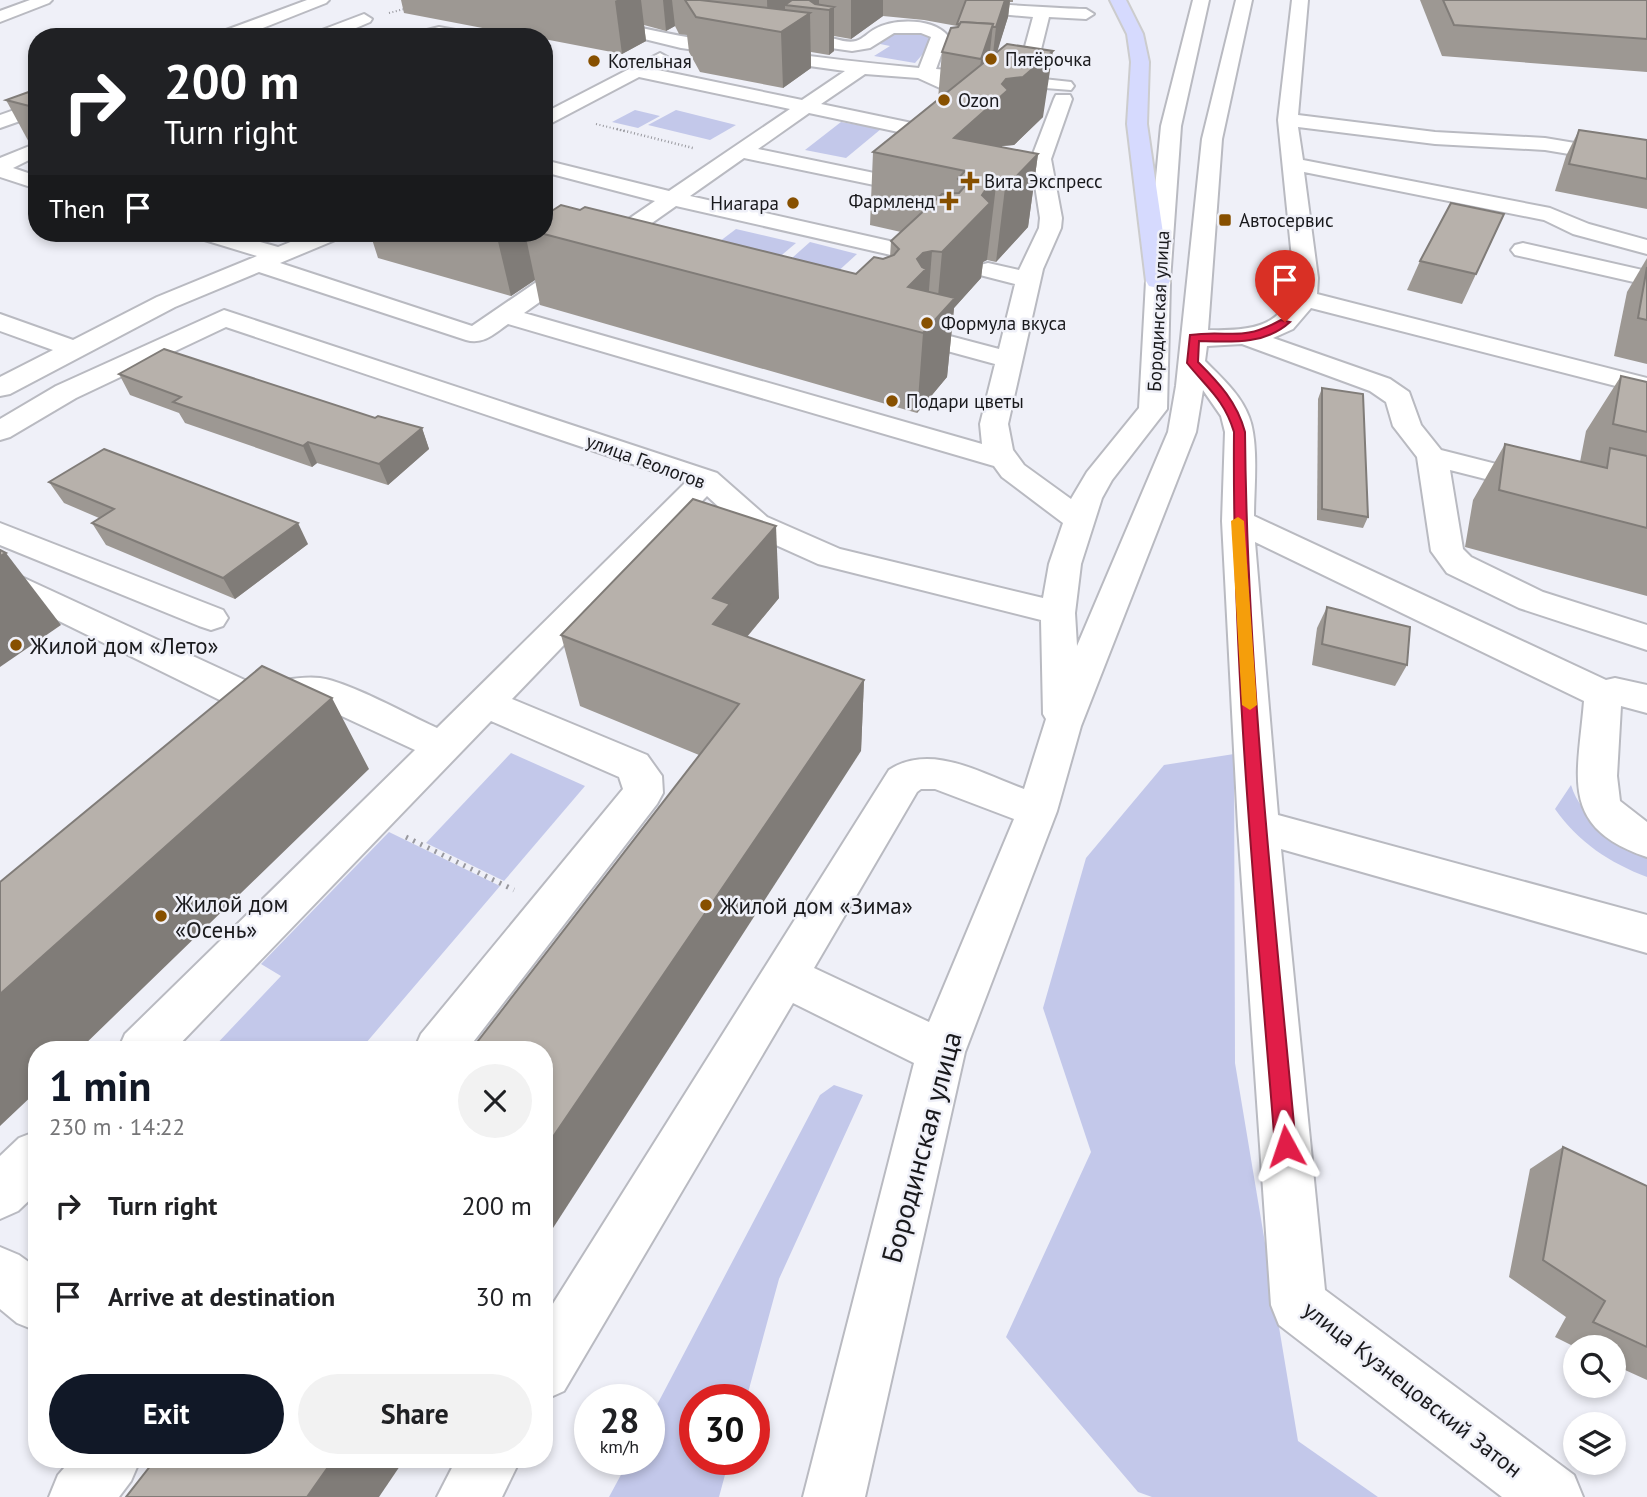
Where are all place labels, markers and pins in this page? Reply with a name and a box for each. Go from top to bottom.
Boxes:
place label: Пятёрочка [1005,47,1092,71]
place label: Котельная [608,49,692,73]
marker: Пятёрочка [983,51,999,67]
marker: Котельная [586,53,602,69]
place label: Ozon [958,88,999,112]
marker: Ozon [936,92,952,108]
place label: Вита Экспресс [984,169,1103,193]
marker: Вита Экспресс [962,173,978,189]
place label: Фармленд [848,189,935,213]
place label: Ниагара [710,191,779,215]
marker: Фармленд [941,193,957,209]
marker: Ниагара [785,195,801,211]
place label: Автосервис [1239,208,1334,232]
marker: Автосервис [1217,212,1233,228]
pin [1255,250,1315,322]
place label: Формула вкуса [941,311,1066,335]
marker: Формула вкуса [919,315,935,331]
place label: Подари цветы [906,389,1024,413]
marker: Подари цветы [884,393,900,409]
place label: Жилой дом «Лето» [29,631,219,660]
marker: Жилой дом «Лето» [8,637,24,653]
place label: Жилой дом «Осень» [174,889,288,944]
place label: Жилой дом «Зима» [719,891,913,920]
marker: Жилой дом «Зима» [698,897,714,913]
marker: Жилой дом «Осень» [153,908,169,924]

